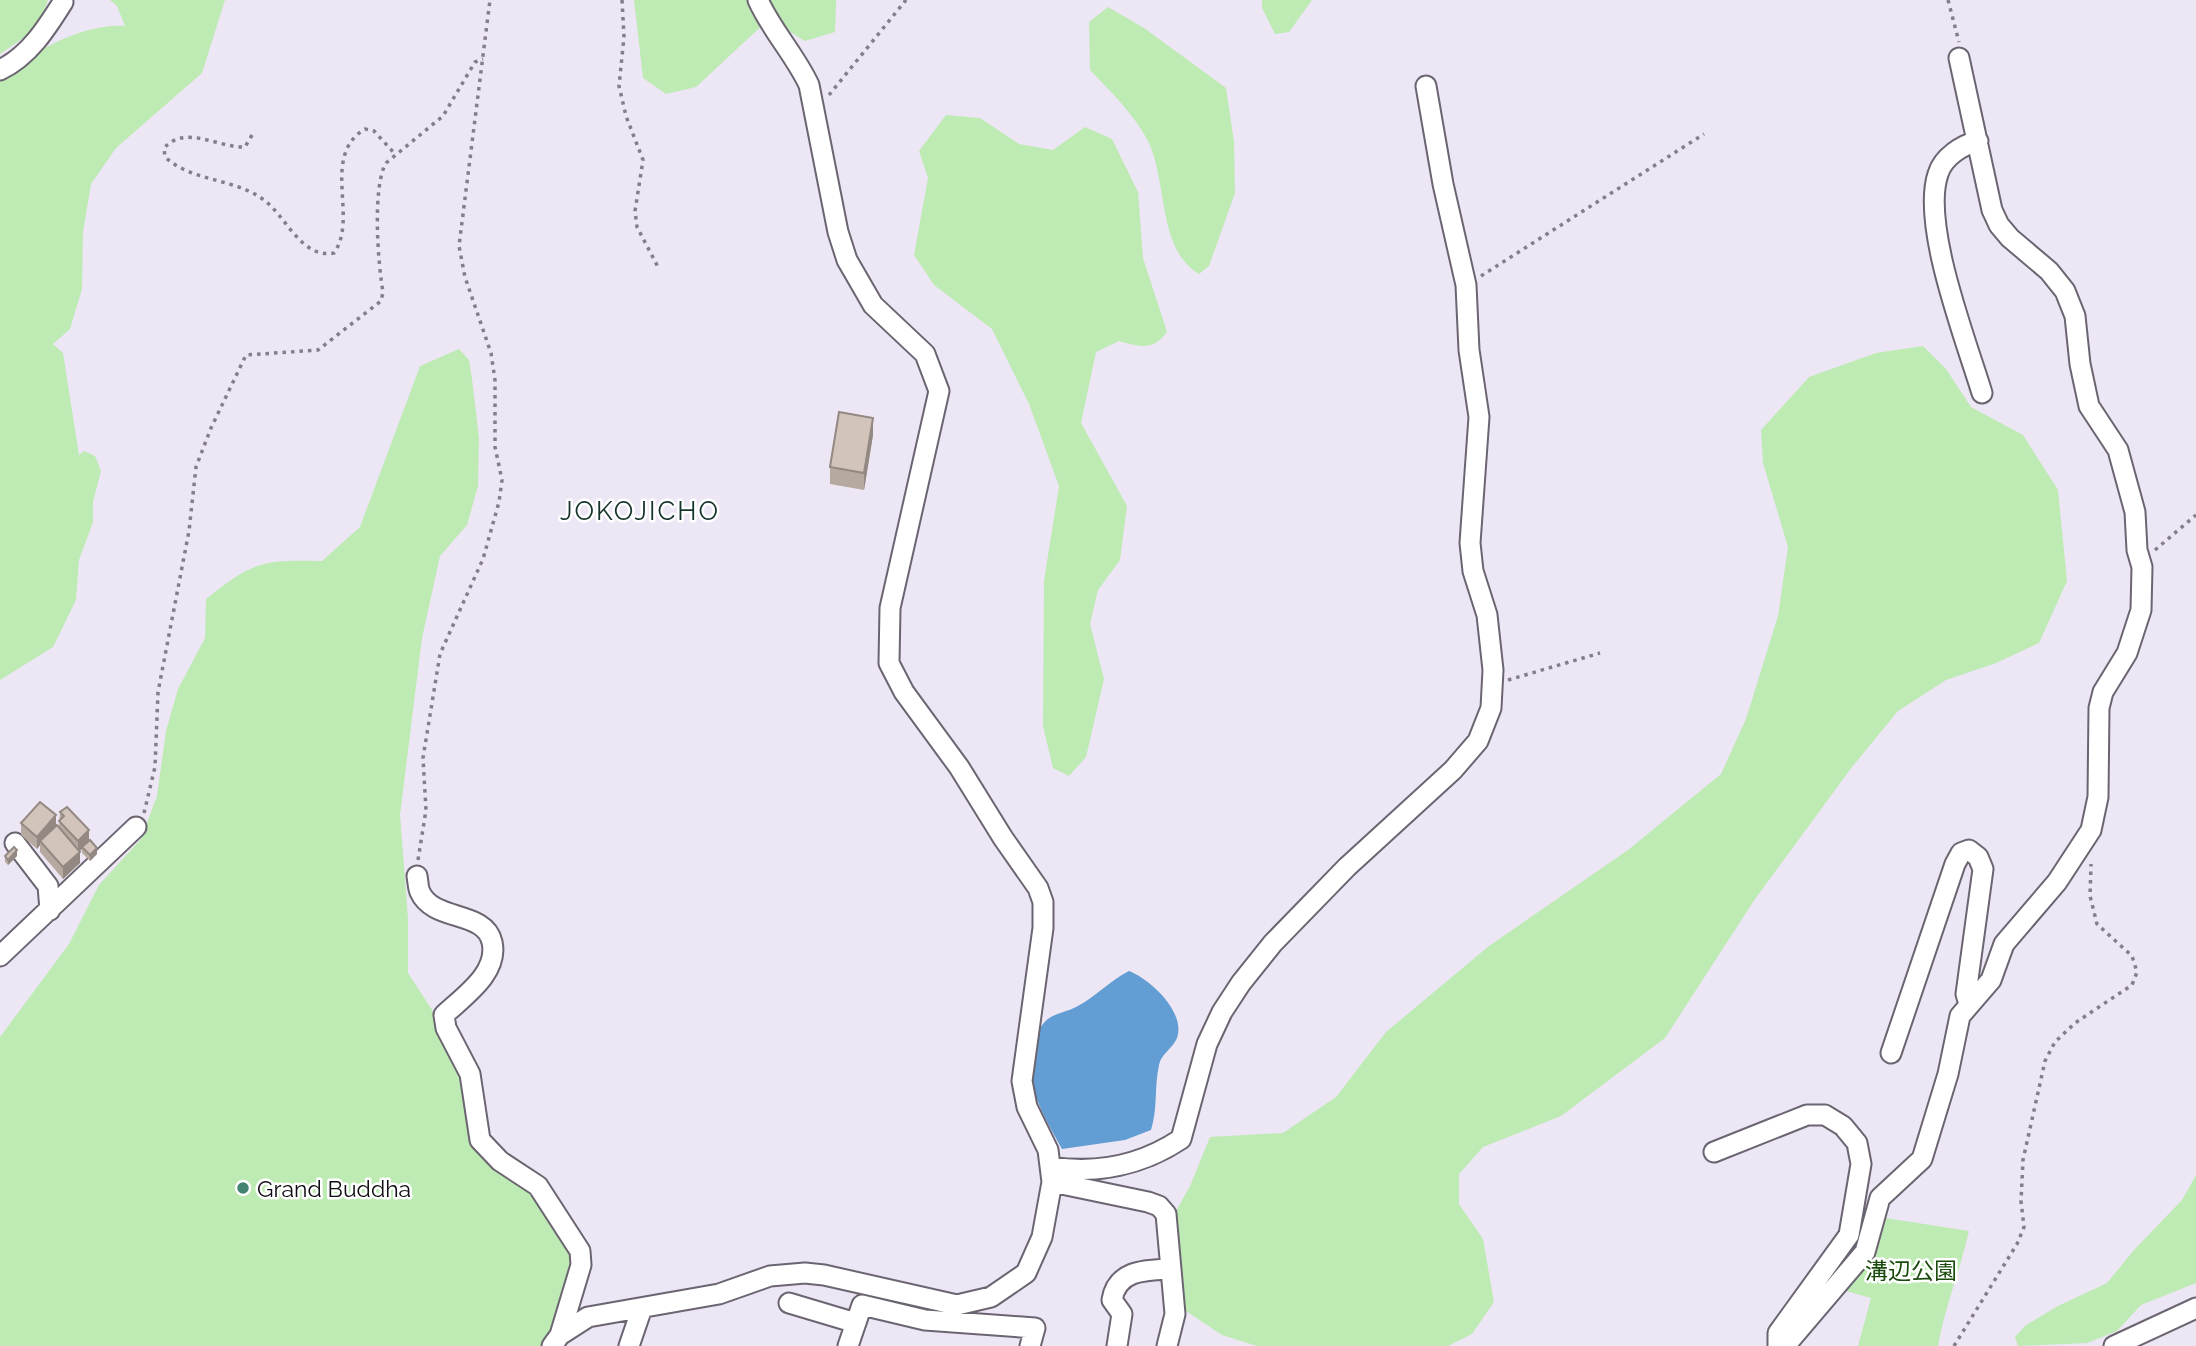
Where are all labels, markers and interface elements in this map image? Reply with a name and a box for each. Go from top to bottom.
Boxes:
district label: JOKOJICHO [560,496,720,526]
place label: Grand Buddha [257,1175,411,1202]
marker: Grand Buddha [235,1180,251,1196]
park label: 溝辺公園 [1865,1257,1957,1284]

